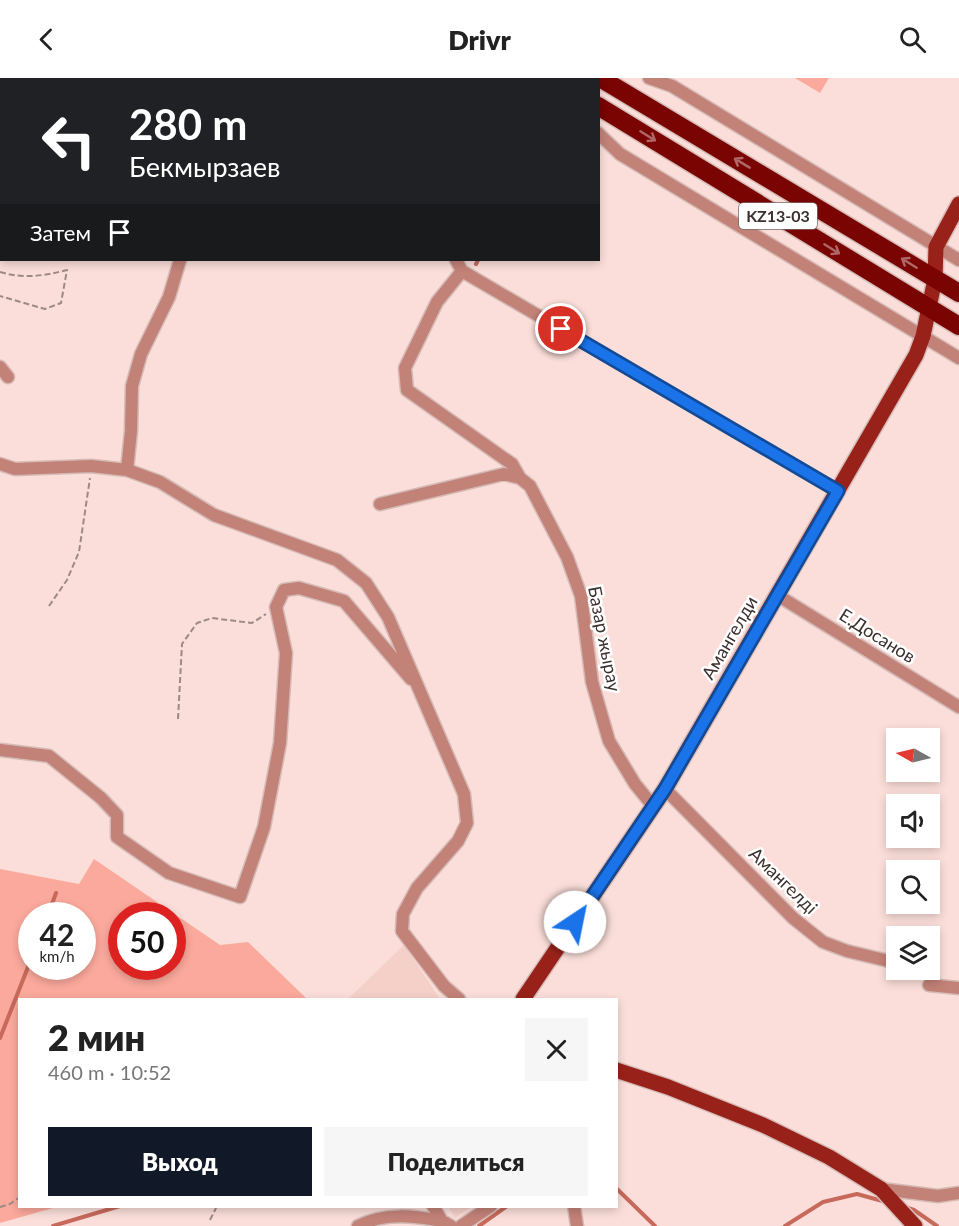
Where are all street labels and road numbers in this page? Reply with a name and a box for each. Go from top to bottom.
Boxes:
road number: KZ13-03 [739,203,817,229]
street label: Базар жырау [584,584,626,694]
street label: Амангелди [697,592,762,683]
street label: Е.Досанов [836,603,920,667]
street label: Амангелді [745,842,822,918]

